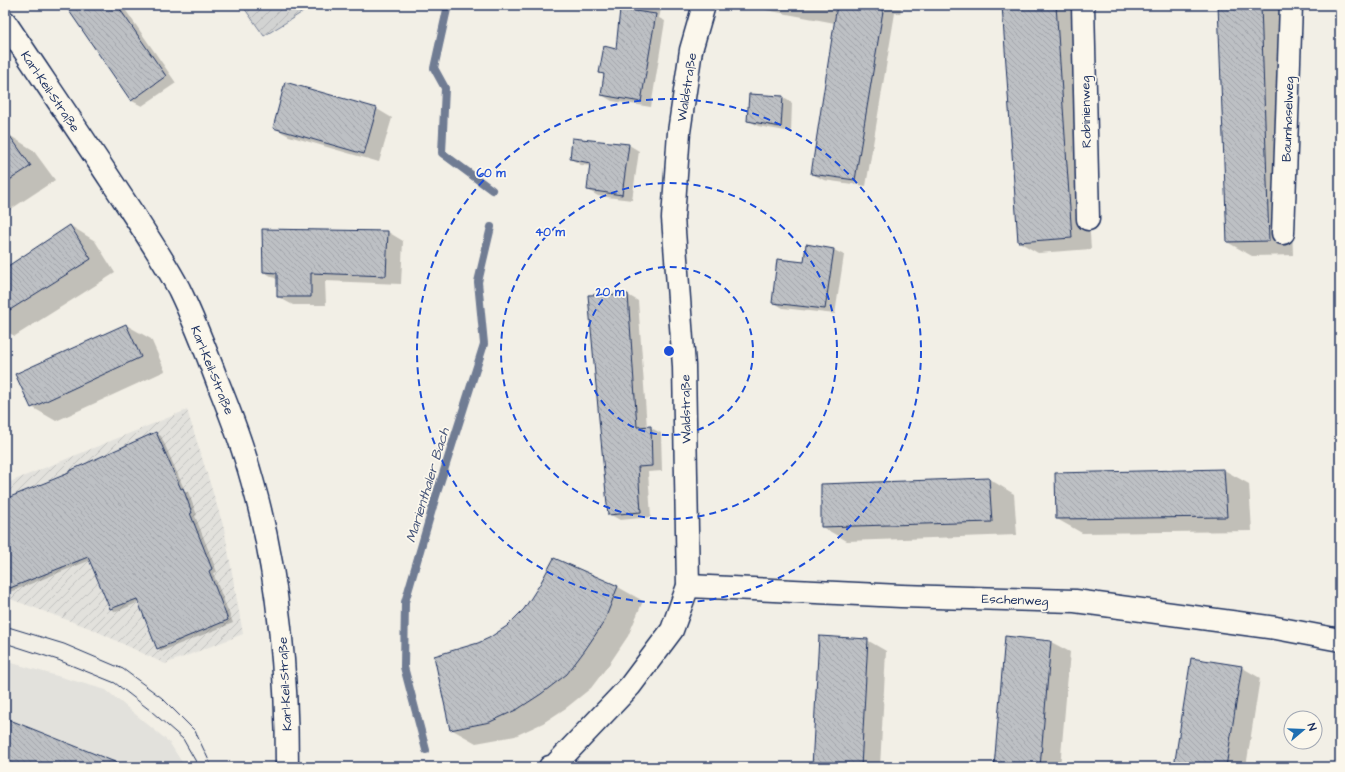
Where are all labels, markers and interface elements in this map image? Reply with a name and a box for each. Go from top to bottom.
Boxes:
street label: Karl-Keil-Straße [16,47,84,136]
street label: Waldstraße [673,51,701,123]
street label: Robinienweg [1076,75,1097,148]
street label: Baumhaselweg [1278,76,1299,162]
text: 60 m [476,165,506,182]
text: 40 m [535,224,566,241]
text: 20 m [595,284,625,301]
street label: Karl-Keil-Straße [186,323,238,417]
centre of rings [662,344,676,358]
street label: Waldstraße [676,374,696,444]
water label: Marienthaler Bach [401,425,455,545]
street label: Eschenweg [981,590,1049,611]
street label: Karl-Keil-Straße [274,636,296,732]
north arrow [1283,710,1323,750]
text: N [1304,721,1320,733]

